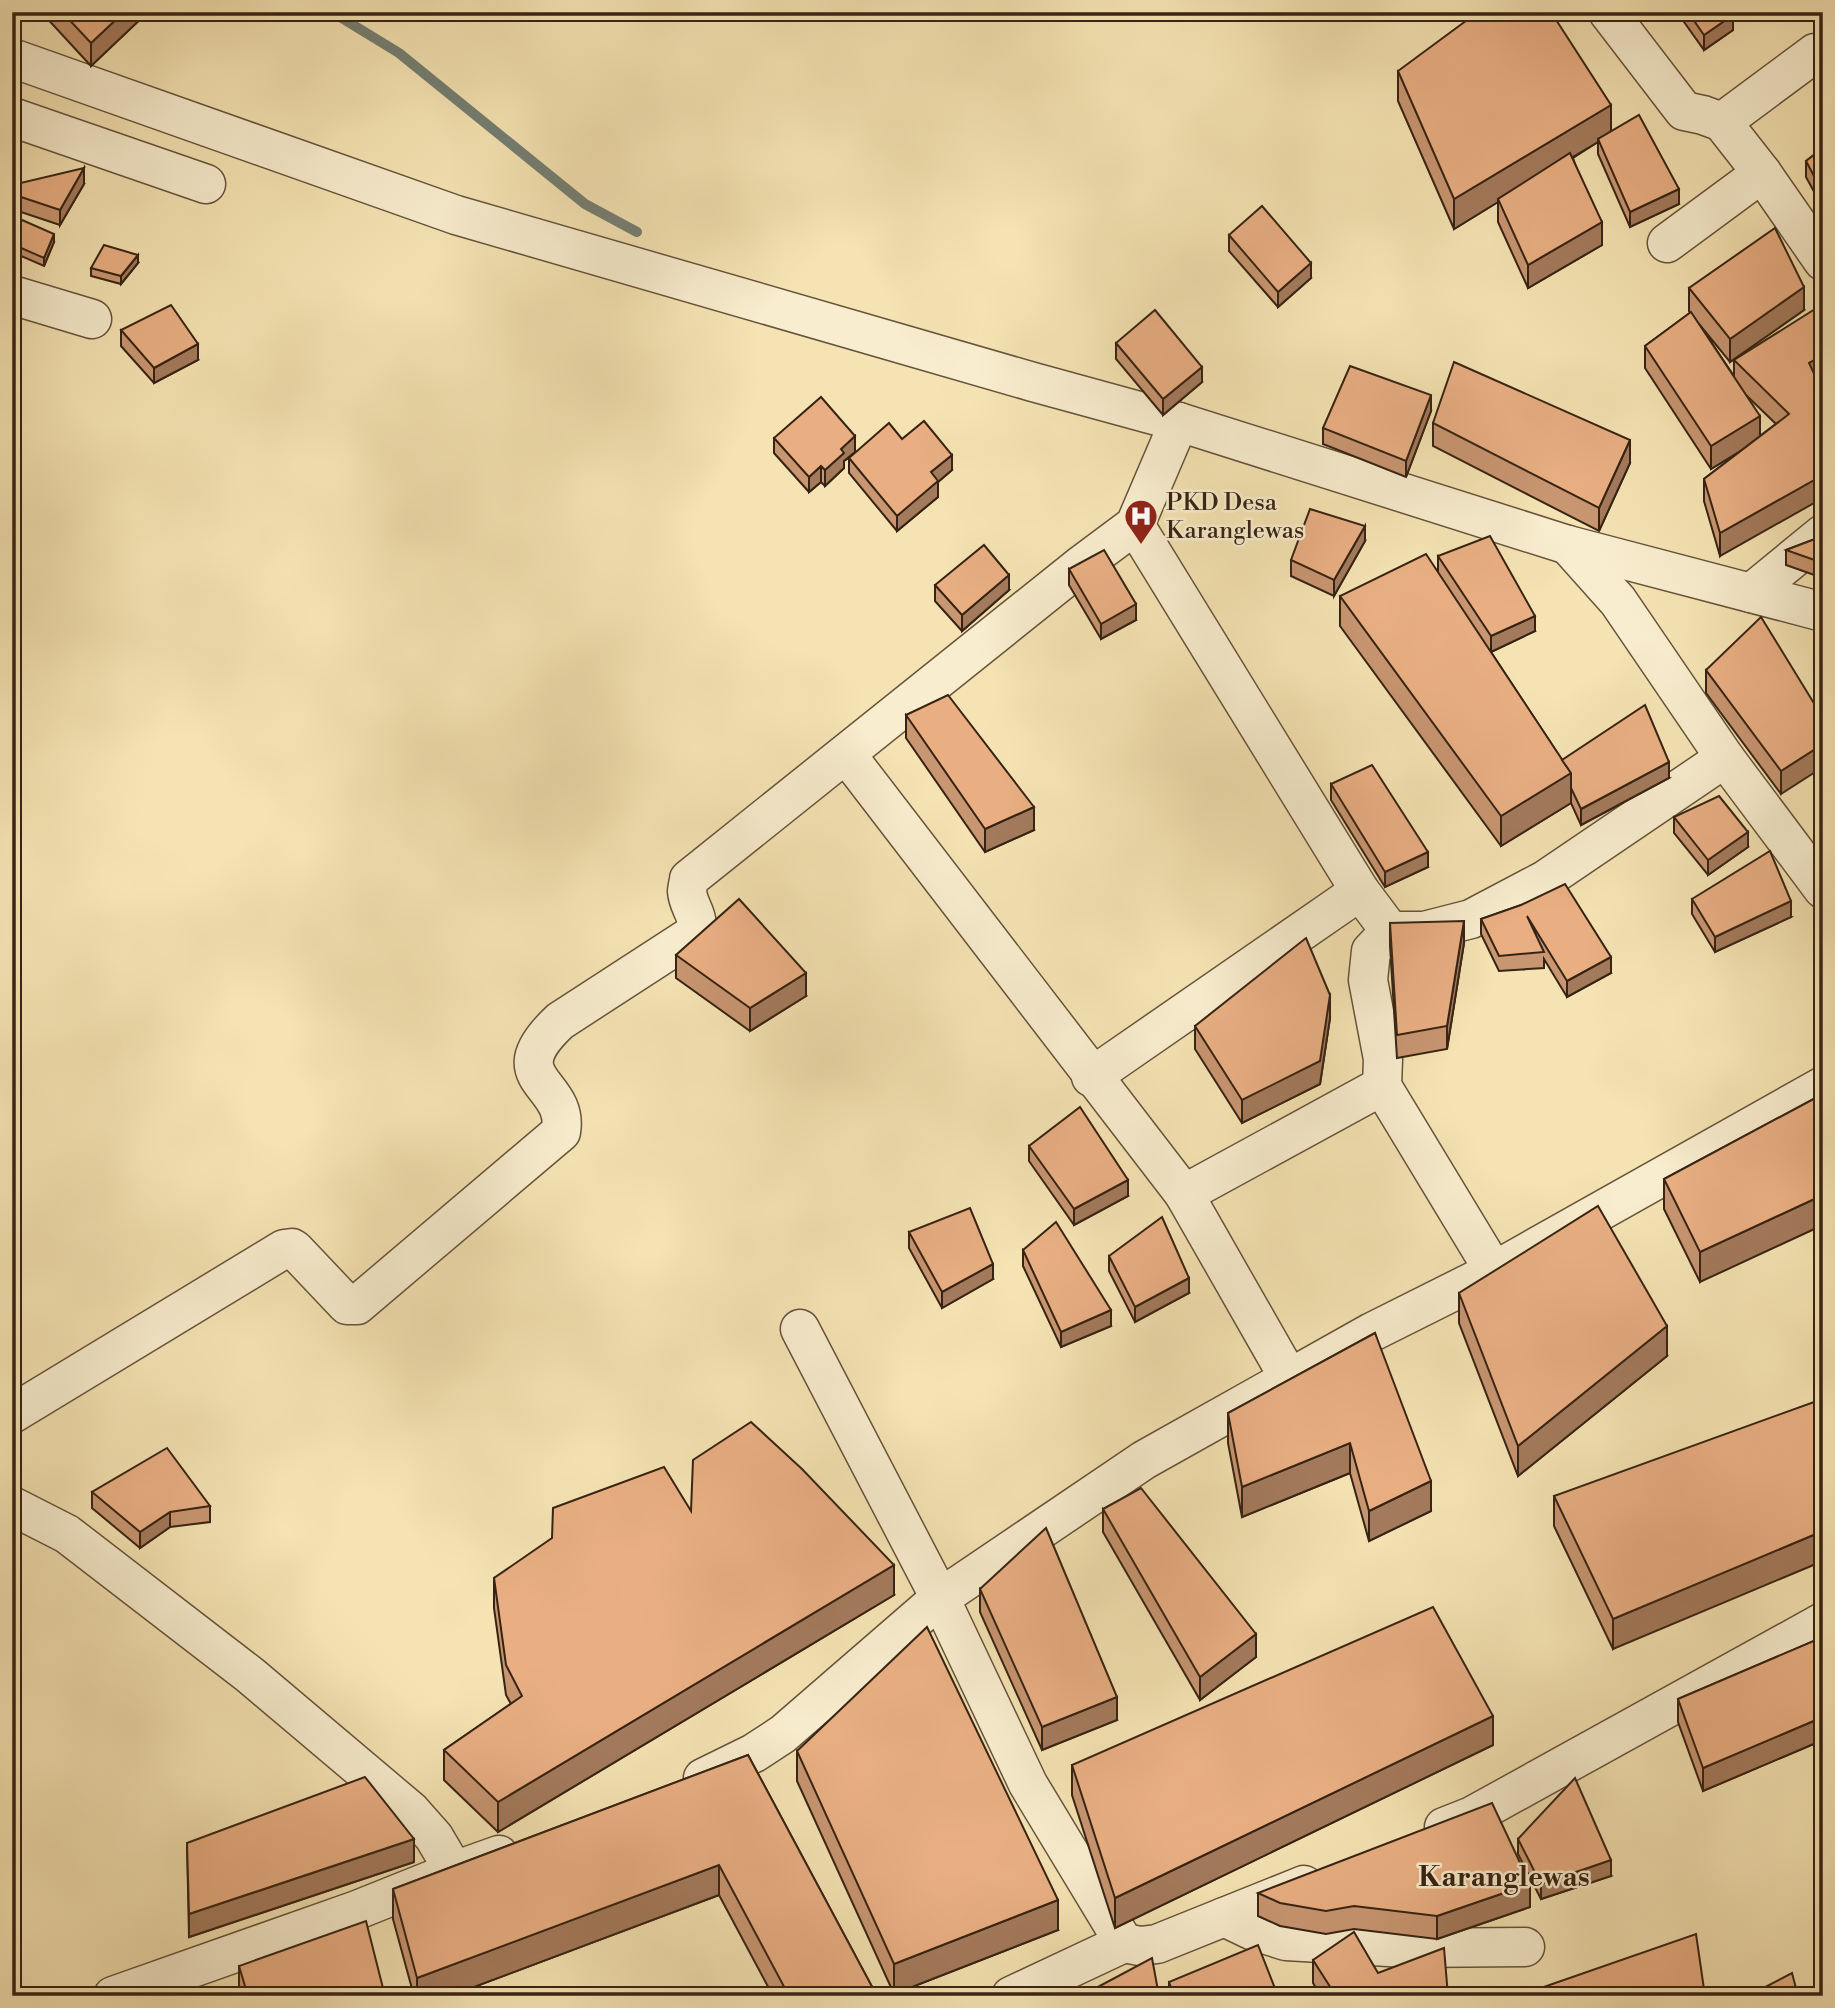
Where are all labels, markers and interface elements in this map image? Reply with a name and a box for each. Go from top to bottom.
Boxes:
place label: PKD Desa Karanglewas [1166,488,1304,546]
hospital icon: PKD Desa Karanglewas [1122,497,1160,546]
district label: Karanglewas [1418,1860,1590,1895]

